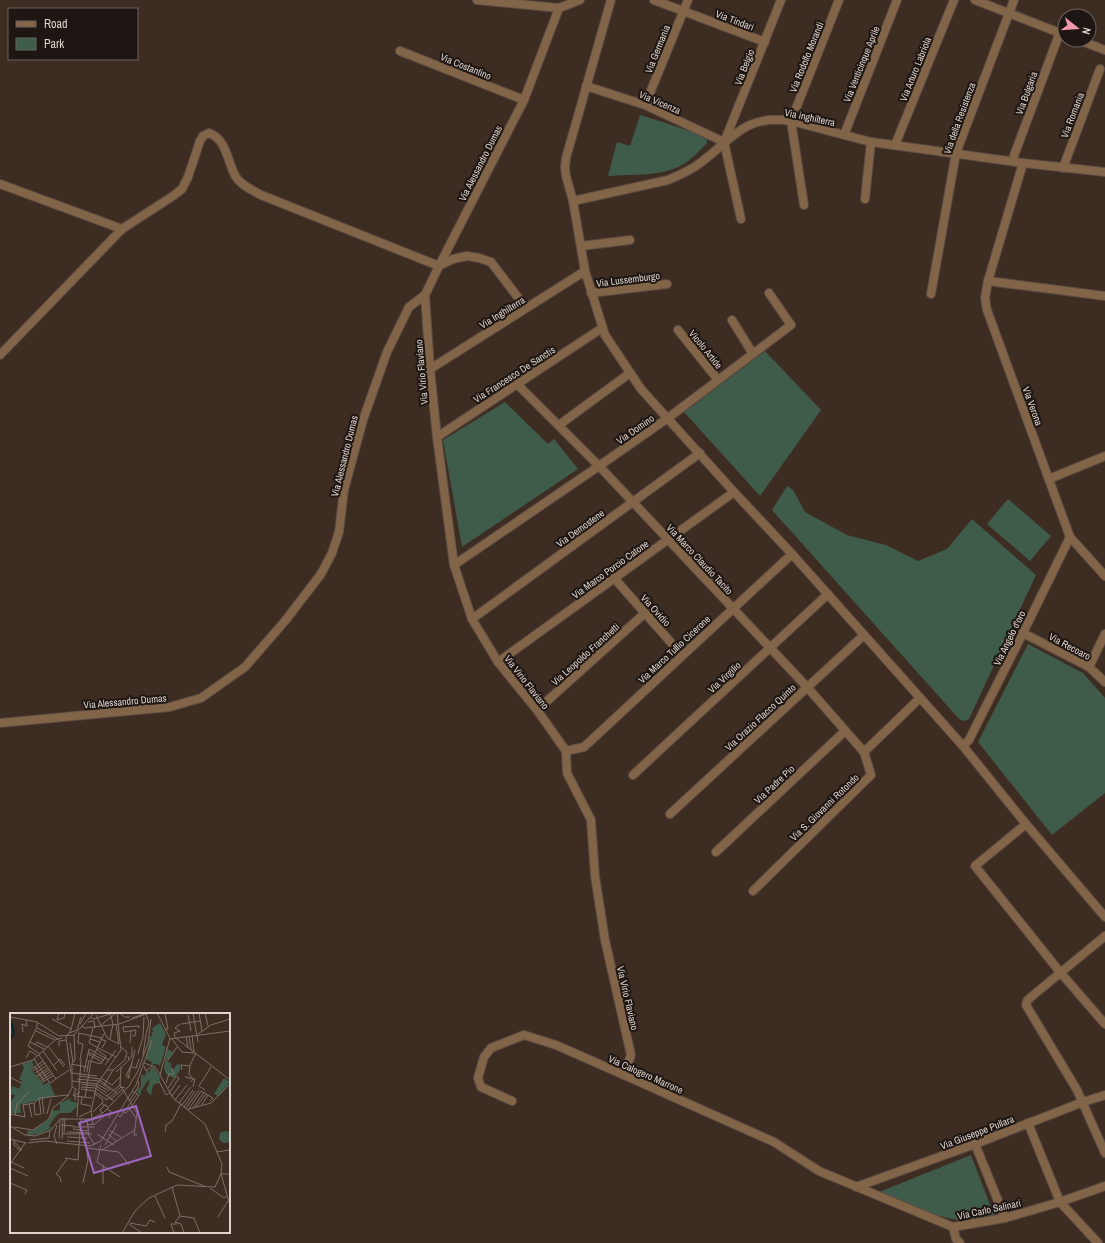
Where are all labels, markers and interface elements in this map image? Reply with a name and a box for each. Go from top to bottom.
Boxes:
street label: Via Tindari [714,7,756,34]
legend [8,8,138,60]
north arrow [1057,8,1097,48]
text: Road [44,16,68,32]
street label: Via Rodolfo Morandi [786,20,827,94]
street label: Via Germania [642,23,673,75]
street label: Via Venticinque Aprile [840,24,883,104]
text: N [1079,26,1094,36]
street label: Via Arturo Labriola [897,35,934,103]
text: Park [44,36,64,52]
street label: Via Belgio [731,47,758,87]
street label: Via Costantino [438,50,494,83]
street label: Via Bulgaria [1013,69,1040,117]
street label: Via della Resistenza [941,80,979,156]
street label: Via Vicenza [637,88,683,117]
street label: Via Romania [1058,90,1087,140]
street label: Via inghilterra [783,106,837,129]
street label: Via Alessandro Dumas [456,123,505,203]
street label: Via Lussemburgo [595,269,661,290]
street label: Via Inghilterra [477,293,528,332]
street label: Vicolo Artide [686,327,726,372]
street label: Via Virio Flaviano [412,338,431,405]
street label: Via Francesco De Sanctis [471,343,558,406]
street label: Via Verona [1020,385,1046,428]
street label: Via Domino [614,411,657,447]
street label: Via Alessandro Dumas [328,414,361,498]
street label: Via Demostene [554,506,607,550]
street label: Via Marco Claudio Tacito [664,521,736,598]
street label: Via Marco Porcio Catone [569,537,652,602]
street label: Via Ovidio [638,592,674,629]
street label: Via Angelo d'oro [991,608,1029,668]
street label: Via Marco Tullio Cicerone [635,612,714,686]
street label: Via Leopoldo Franchetti [549,620,622,688]
street label: Via Recoaro [1047,630,1093,663]
street label: Via Virio Flaviano [501,653,552,712]
street label: Via Virgilio [705,659,744,696]
street label: Via Orazio Flacco Quinto [722,681,799,754]
street label: Via Alessandro Dumas [83,691,167,712]
street label: Via Padre Pio [751,762,798,806]
street label: Via S. Giovanni Rotondo [787,771,862,844]
street label: Via Virio Flaviano [614,965,641,1032]
inset map [10,1013,230,1233]
street label: Via Calogero Marrone [606,1052,686,1097]
street label: Via Giuseppe Pullara [939,1112,1016,1152]
street label: Via Carlo Salinari [956,1196,1022,1223]

